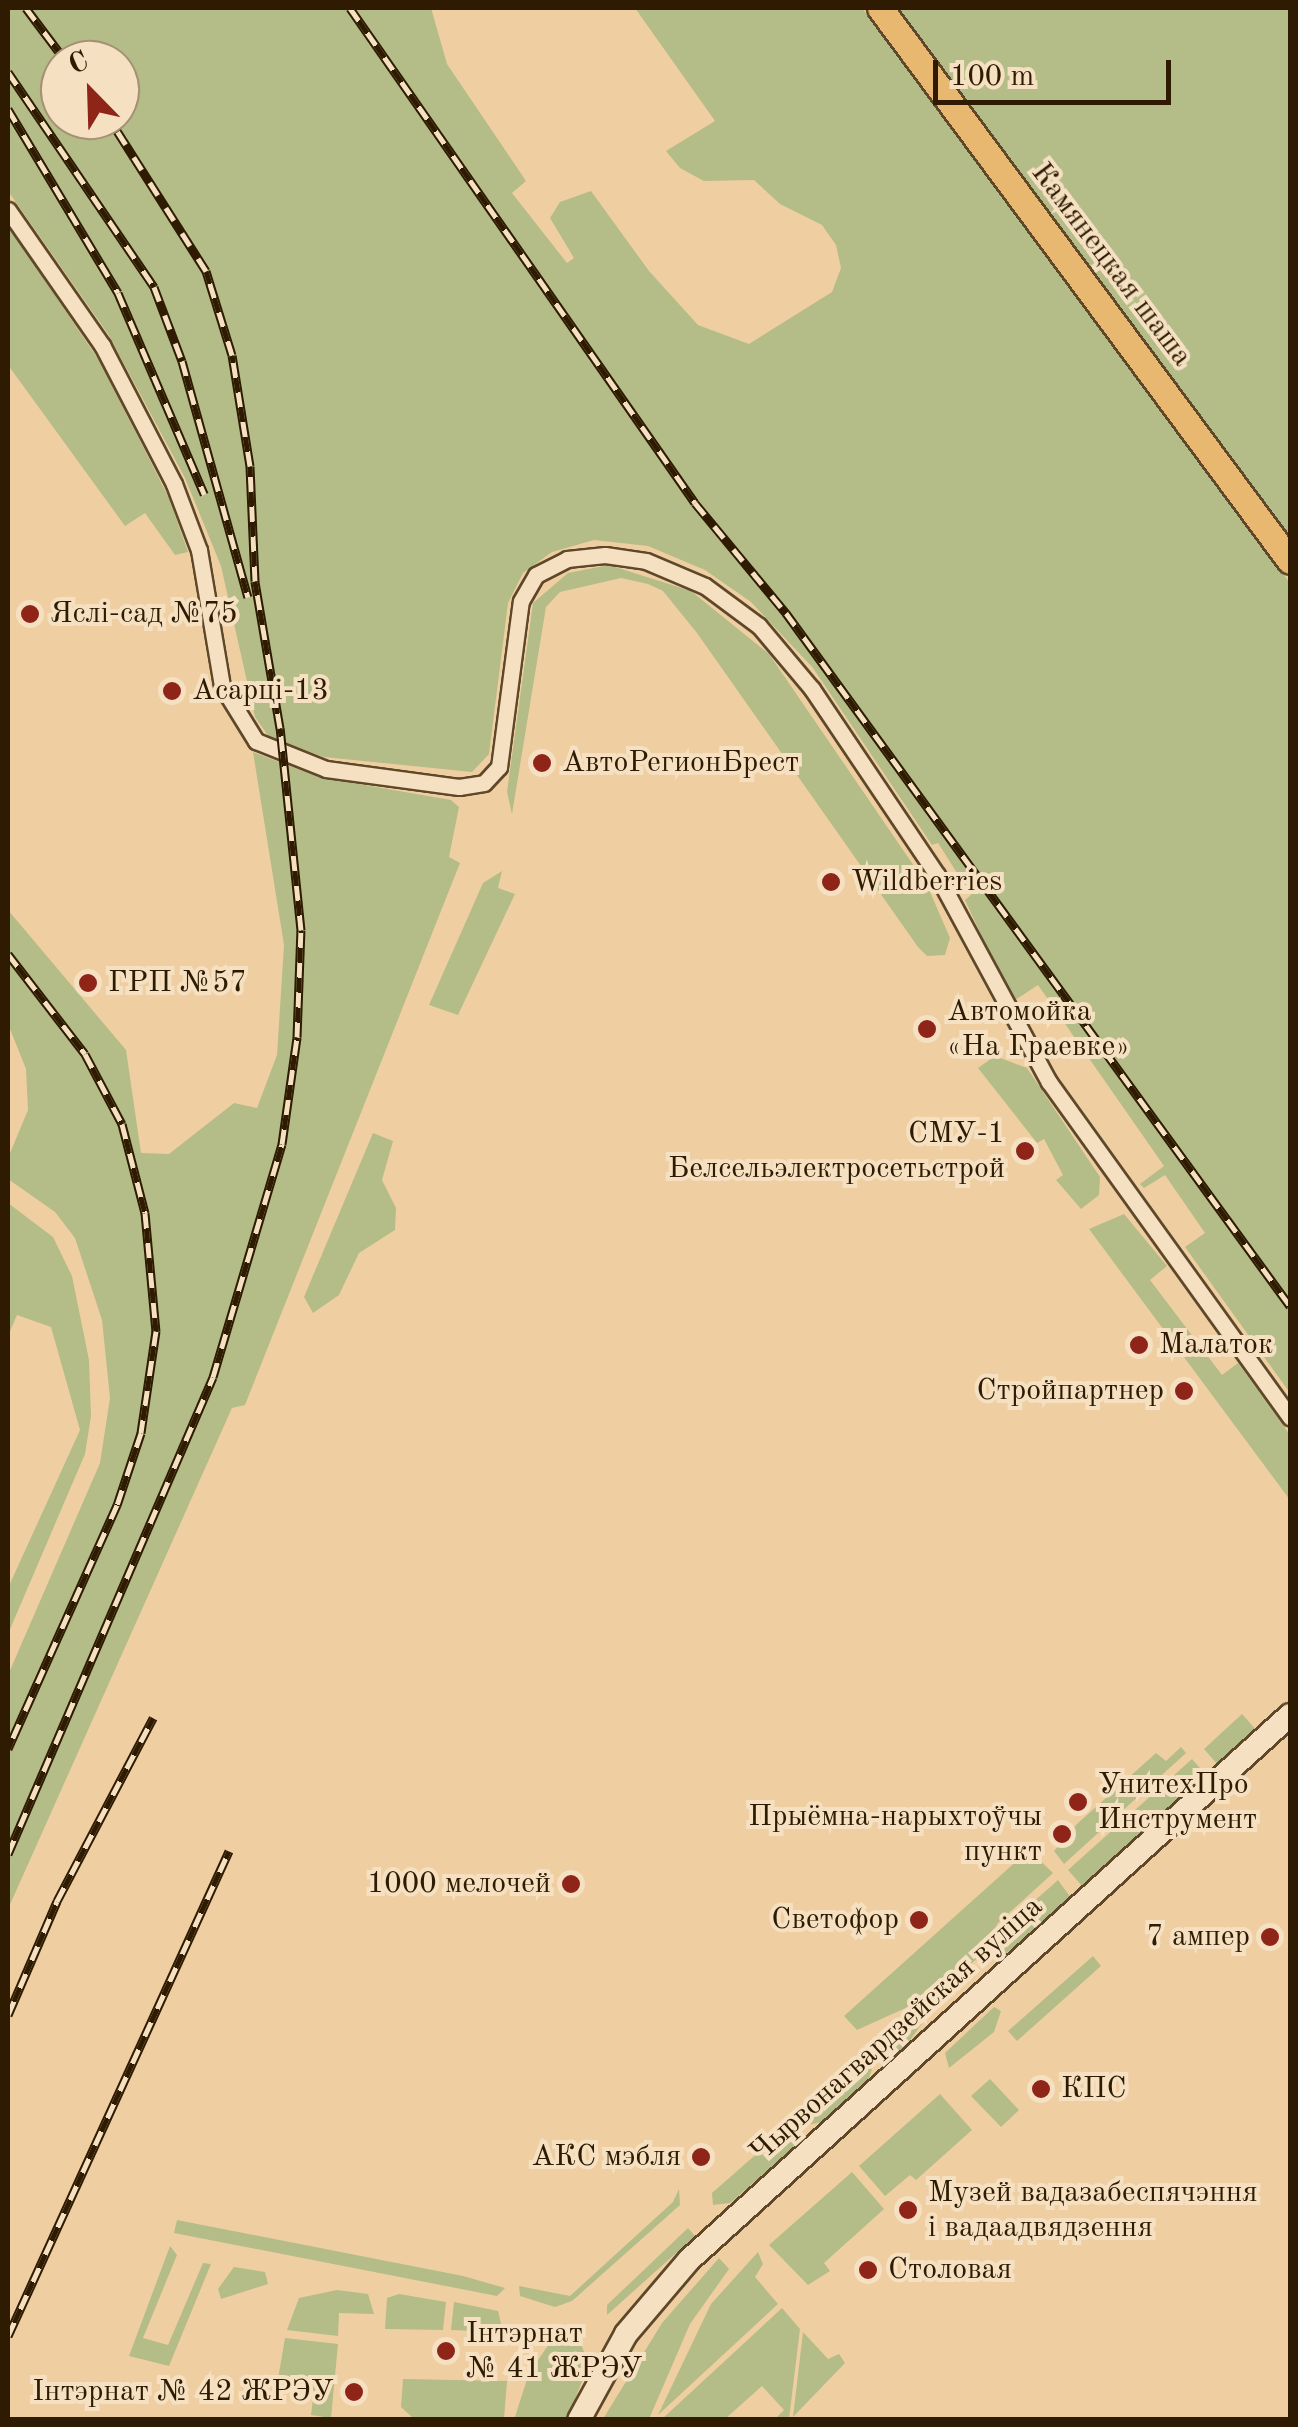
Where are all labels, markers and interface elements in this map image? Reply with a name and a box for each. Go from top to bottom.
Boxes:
north arrow [40,40,140,140]
scale bar [938,40,1176,102]
text: С [65,48,93,81]
text: 100 m [950,62,1034,92]
street label: Камянецкая шаша [1023,156,1199,374]
place label: Яслі-сад №75 [50,596,238,632]
marker: Яслі-сад №75 [19,603,41,625]
place label: Асарці-13 [192,673,329,709]
marker: Асарці-13 [161,680,183,702]
place label: АвтоРегионБрест [562,745,799,781]
marker: АвтоРегионБрест [531,752,553,774]
place label: Wildberries [851,864,1002,900]
marker: Wildberries [820,871,842,893]
place label: ГРП №57 [108,965,247,1001]
marker: ГРП №57 [77,972,99,994]
place label: Автомойка «На Граевке» [947,994,1130,1064]
marker: Автомойка «На Граевке» [916,1018,938,1040]
place label: СМУ-1 Белсельэлектросетьстрой [668,1116,1005,1186]
marker: СМУ-1 Белсельэлектросетьстрой [1014,1140,1036,1162]
place label: Малаток [1159,1327,1273,1363]
marker: Малаток [1128,1334,1150,1356]
place label: Стройпартнер [976,1373,1164,1409]
marker: Стройпартнер [1173,1380,1195,1402]
place label: УнитехПро Инструмент [1098,1767,1257,1838]
marker: УнитехПро Инструмент [1067,1791,1089,1813]
place label: Прыёмна-нарыхтоўчы пункт [748,1799,1042,1870]
marker: Прыёмна-нарыхтоўчы пункт [1051,1823,1073,1845]
place label: 1000 мелочей [367,1866,551,1902]
marker: 1000 мелочей [560,1873,582,1895]
street label: Чырвонагвардзейская вуліца [743,1889,1051,2171]
place label: Светофор [771,1902,899,1938]
marker: Светофор [908,1909,930,1931]
place label: 7 ампер [1146,1919,1250,1955]
marker: 7 ампер [1259,1926,1281,1948]
place label: КПС [1061,2071,1127,2107]
marker: КПС [1030,2078,1052,2100]
place label: АКС мэбля [531,2139,681,2175]
marker: АКС мэбля [690,2146,712,2168]
place label: Музей вадазабеспячэння і вадаадвядзення [928,2175,1258,2246]
marker: Музей вадазабеспячэння і вадаадвядзення [897,2199,919,2221]
place label: Столовая [888,2252,1012,2288]
marker: Столовая [857,2259,879,2281]
place label: Інтэрнат № 41 ЖРЭУ [466,2316,643,2386]
marker: Інтэрнат № 41 ЖРЭУ [435,2340,457,2362]
place label: Інтэрнат № 42 ЖРЭУ [32,2374,334,2410]
marker: Інтэрнат № 42 ЖРЭУ [343,2381,365,2403]

